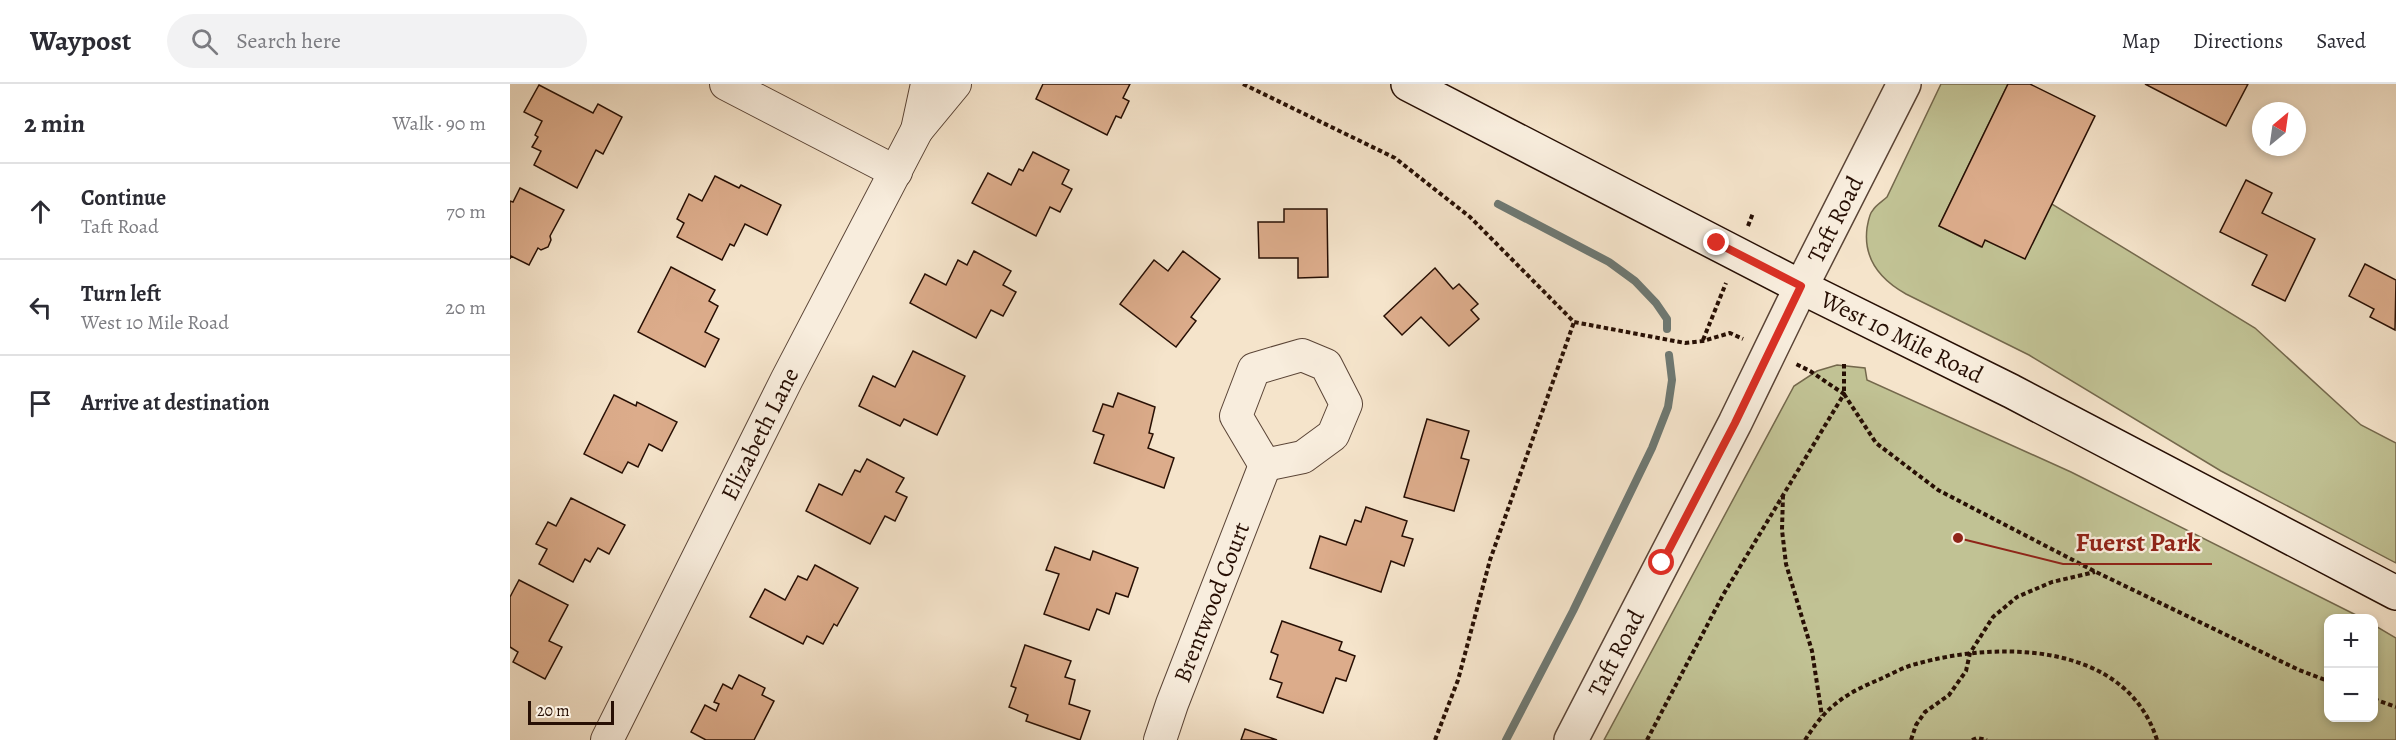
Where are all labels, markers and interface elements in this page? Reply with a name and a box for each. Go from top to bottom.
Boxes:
search box [167,14,587,68]
text: Waypost [30,22,131,60]
icon: search [188,25,221,58]
text: Search here [236,26,341,56]
text: Map [2122,27,2160,55]
text: Directions [2193,27,2283,55]
text: Saved [2316,27,2366,55]
north arrow [2252,102,2306,156]
text: 2 min [24,106,85,141]
text: Walk · 90 m [393,110,486,137]
street label: Taft Road [1800,170,1871,268]
text: Continue [81,183,166,213]
icon: ahead [24,195,57,228]
text: 70 m [446,198,486,225]
text: Taft Road [81,213,159,240]
route end [1703,229,1729,255]
text: Turn left [81,279,161,309]
street label: West 10 Mile Road [1814,283,1989,391]
icon: left [24,291,57,324]
text: 20 m [445,294,486,321]
text: West 10 Mile Road [81,309,229,336]
street label: Elizabeth Lane [713,362,806,506]
icon: arrive [24,387,57,420]
text: Arrive at destination [81,388,270,418]
street label: Brentwood Court [1166,517,1257,687]
callout: Fuerst Park [2063,520,2212,564]
text: Fuerst Park [2075,525,2201,560]
route start [1648,549,1674,575]
street label: Taft Road [1580,604,1652,702]
map controls [2324,614,2378,722]
button: + [2324,614,2378,668]
button: − [2324,668,2378,722]
scale bar [528,698,614,726]
text: 20 m [537,700,570,722]

